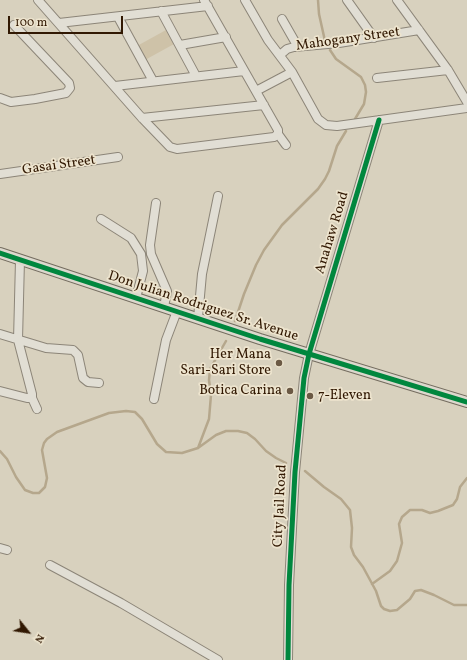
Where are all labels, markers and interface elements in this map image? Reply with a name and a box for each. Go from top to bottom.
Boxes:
scale bar [10,8,125,34]
text: 100 m [15,15,47,31]
street label: Mahogany Street [295,24,401,56]
street label: Gasai Street [21,153,97,179]
street label: Anahaw Road [312,190,354,276]
street label: Don Julian Rodriguez Sr. Avenue [106,268,300,346]
place label: Her Mana Sari-Sari Store [180,347,271,380]
marker: Her Mana Sari-Sari Store [274,358,284,368]
place label: Botica Carina [199,383,282,399]
marker: Botica Carina [285,386,295,396]
place label: 7-Eleven [318,388,371,404]
marker: 7-Eleven [305,391,315,401]
street label: City Jail Road [270,464,292,548]
north arrow [8,612,48,652]
text: N [30,631,47,645]

